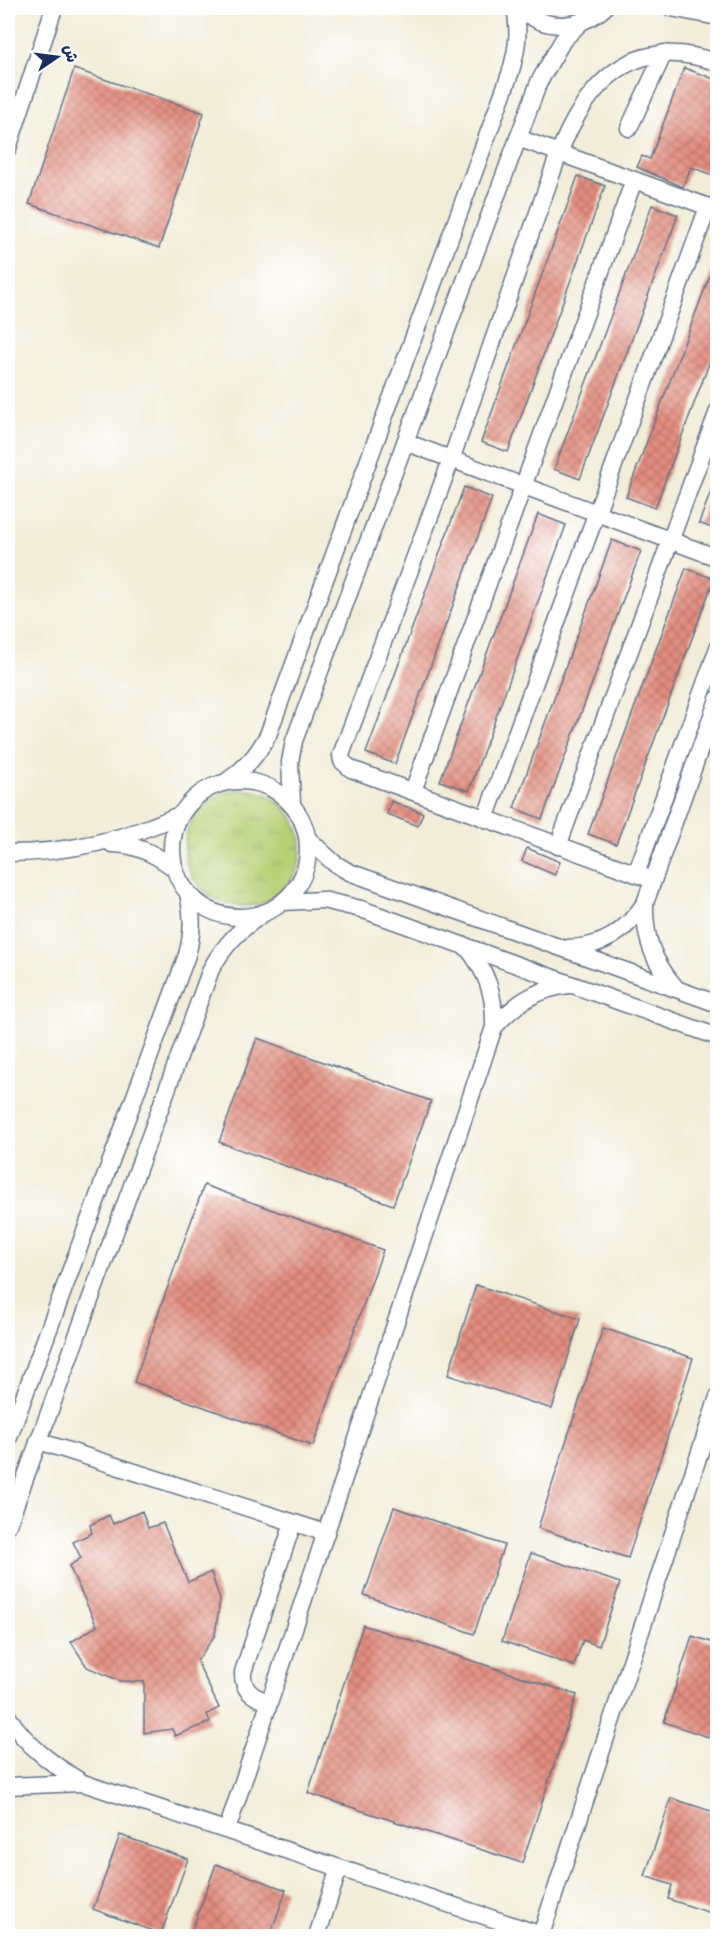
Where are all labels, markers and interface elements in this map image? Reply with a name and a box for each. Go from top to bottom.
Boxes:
north arrow [27,27,87,87]
text: ش [59,43,82,65]

